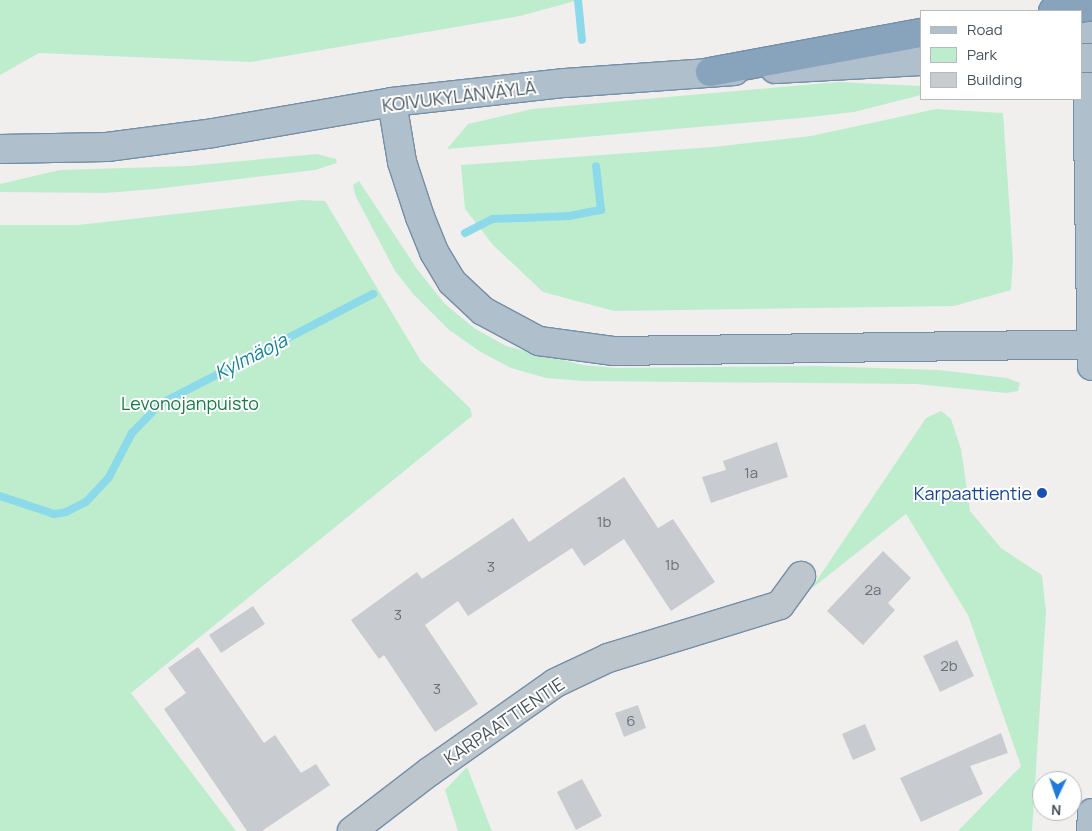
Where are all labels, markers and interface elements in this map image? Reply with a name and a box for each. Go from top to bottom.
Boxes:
legend [920,10,1082,100]
text: Road [967,19,1003,40]
text: Park [967,44,997,65]
text: Building [967,69,1022,90]
street label: KOIVUKYLÄNVÄYLÄ [381,76,537,116]
water label: Kylmäoja [211,329,291,385]
park label: Levonojanpuisto [121,392,259,414]
house number: 1a [744,464,758,482]
place label: Karpaattientie [914,482,1032,504]
marker: Karpaattientie [1036,487,1048,499]
house number: 1b [597,513,611,531]
house number: 1b [665,556,679,574]
house number: 3 [487,558,495,576]
house number: 2a [865,581,881,599]
house number: 3 [394,606,402,624]
house number: 2b [940,657,958,675]
street label: KARPAATTIENTIE [440,673,568,769]
house number: 3 [433,680,441,698]
house number: 6 [626,712,636,730]
north arrow [1032,771,1082,821]
text: N [1051,801,1062,820]

